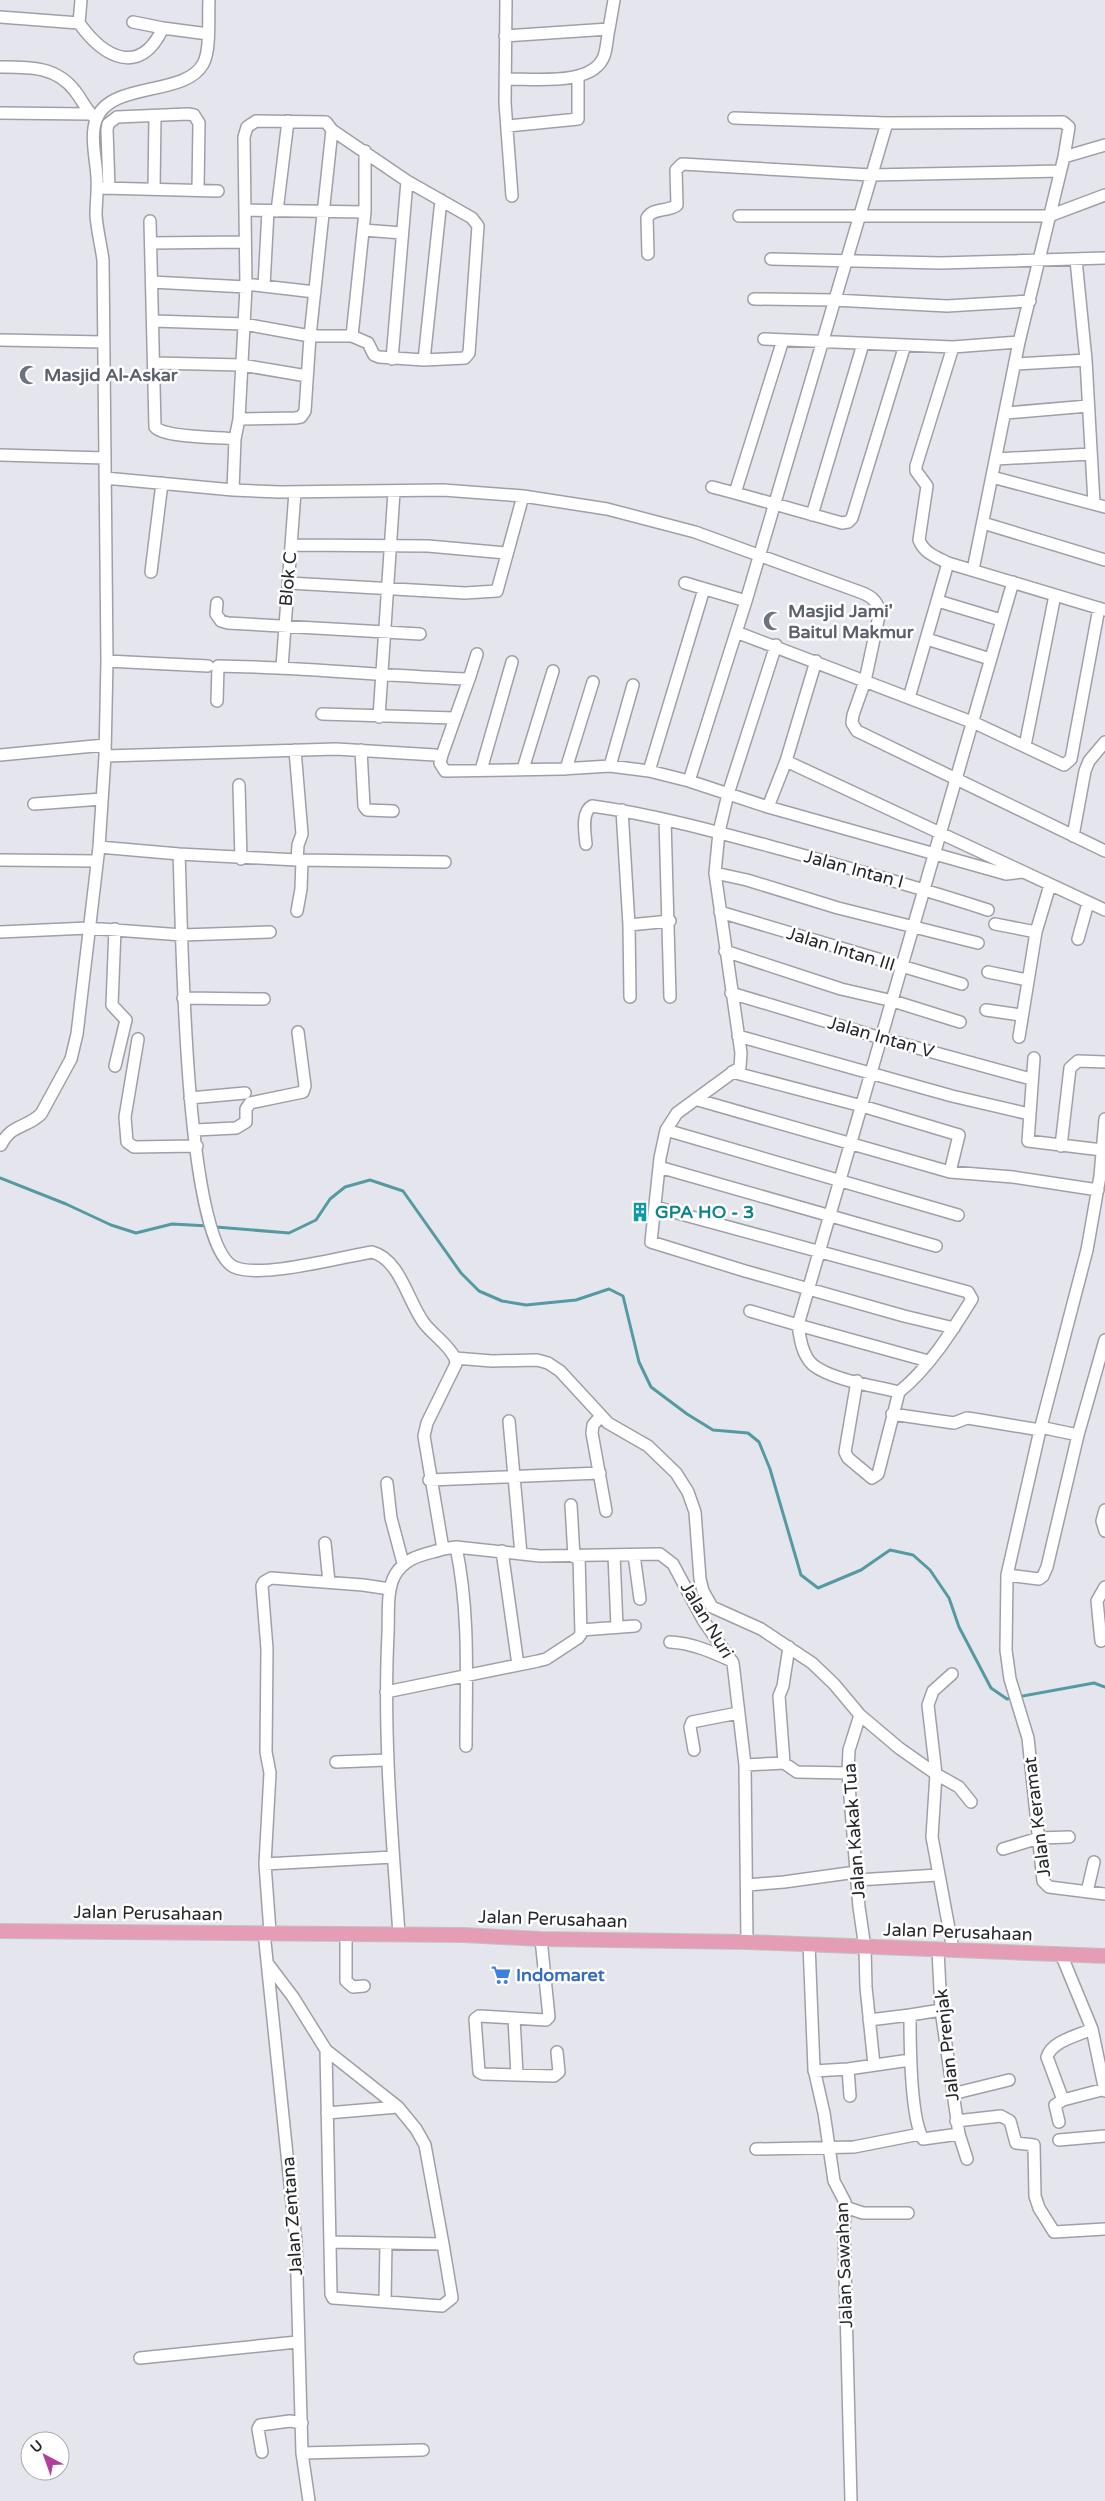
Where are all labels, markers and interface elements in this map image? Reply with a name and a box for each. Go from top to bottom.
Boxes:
mosque icon: Masjid Al-Askar [18,364,40,386]
place label: Masjid Al-Askar [44,364,179,386]
street label: Blok C [275,551,301,607]
place label: Masjid Jami' Baitul Makmur [788,600,915,643]
mosque icon: Masjid Jami' Baitul Makmur [762,610,784,632]
street label: Jalan Intan I [802,845,906,893]
street label: Jalan Intan III [784,922,898,976]
street label: Jalan Intan V [825,1011,937,1063]
building icon: GPA HO - 3 [629,1201,651,1223]
place label: GPA HO - 3 [655,1201,754,1223]
street label: Jalan Nuri [676,1578,738,1662]
street label: Jalan Keramat [1019,1755,1055,1879]
street label: Jalan Kakak Tua [838,1762,870,1900]
street label: Jalan Perusahaan [73,1901,223,1925]
street label: Jalan Perusahaan [478,1905,628,1933]
street label: Jalan Perusahaan [883,1918,1033,1946]
supermarket icon: Indomaret [490,1964,512,1986]
place label: Indomaret [516,1964,605,1986]
street label: Jalan Prenjak [930,1987,964,2102]
street label: Jalan Zentana [277,2156,307,2276]
street label: Jalan Sawahan [831,2202,857,2328]
north arrow [20,2431,70,2481]
text: U [27,2437,46,2456]

